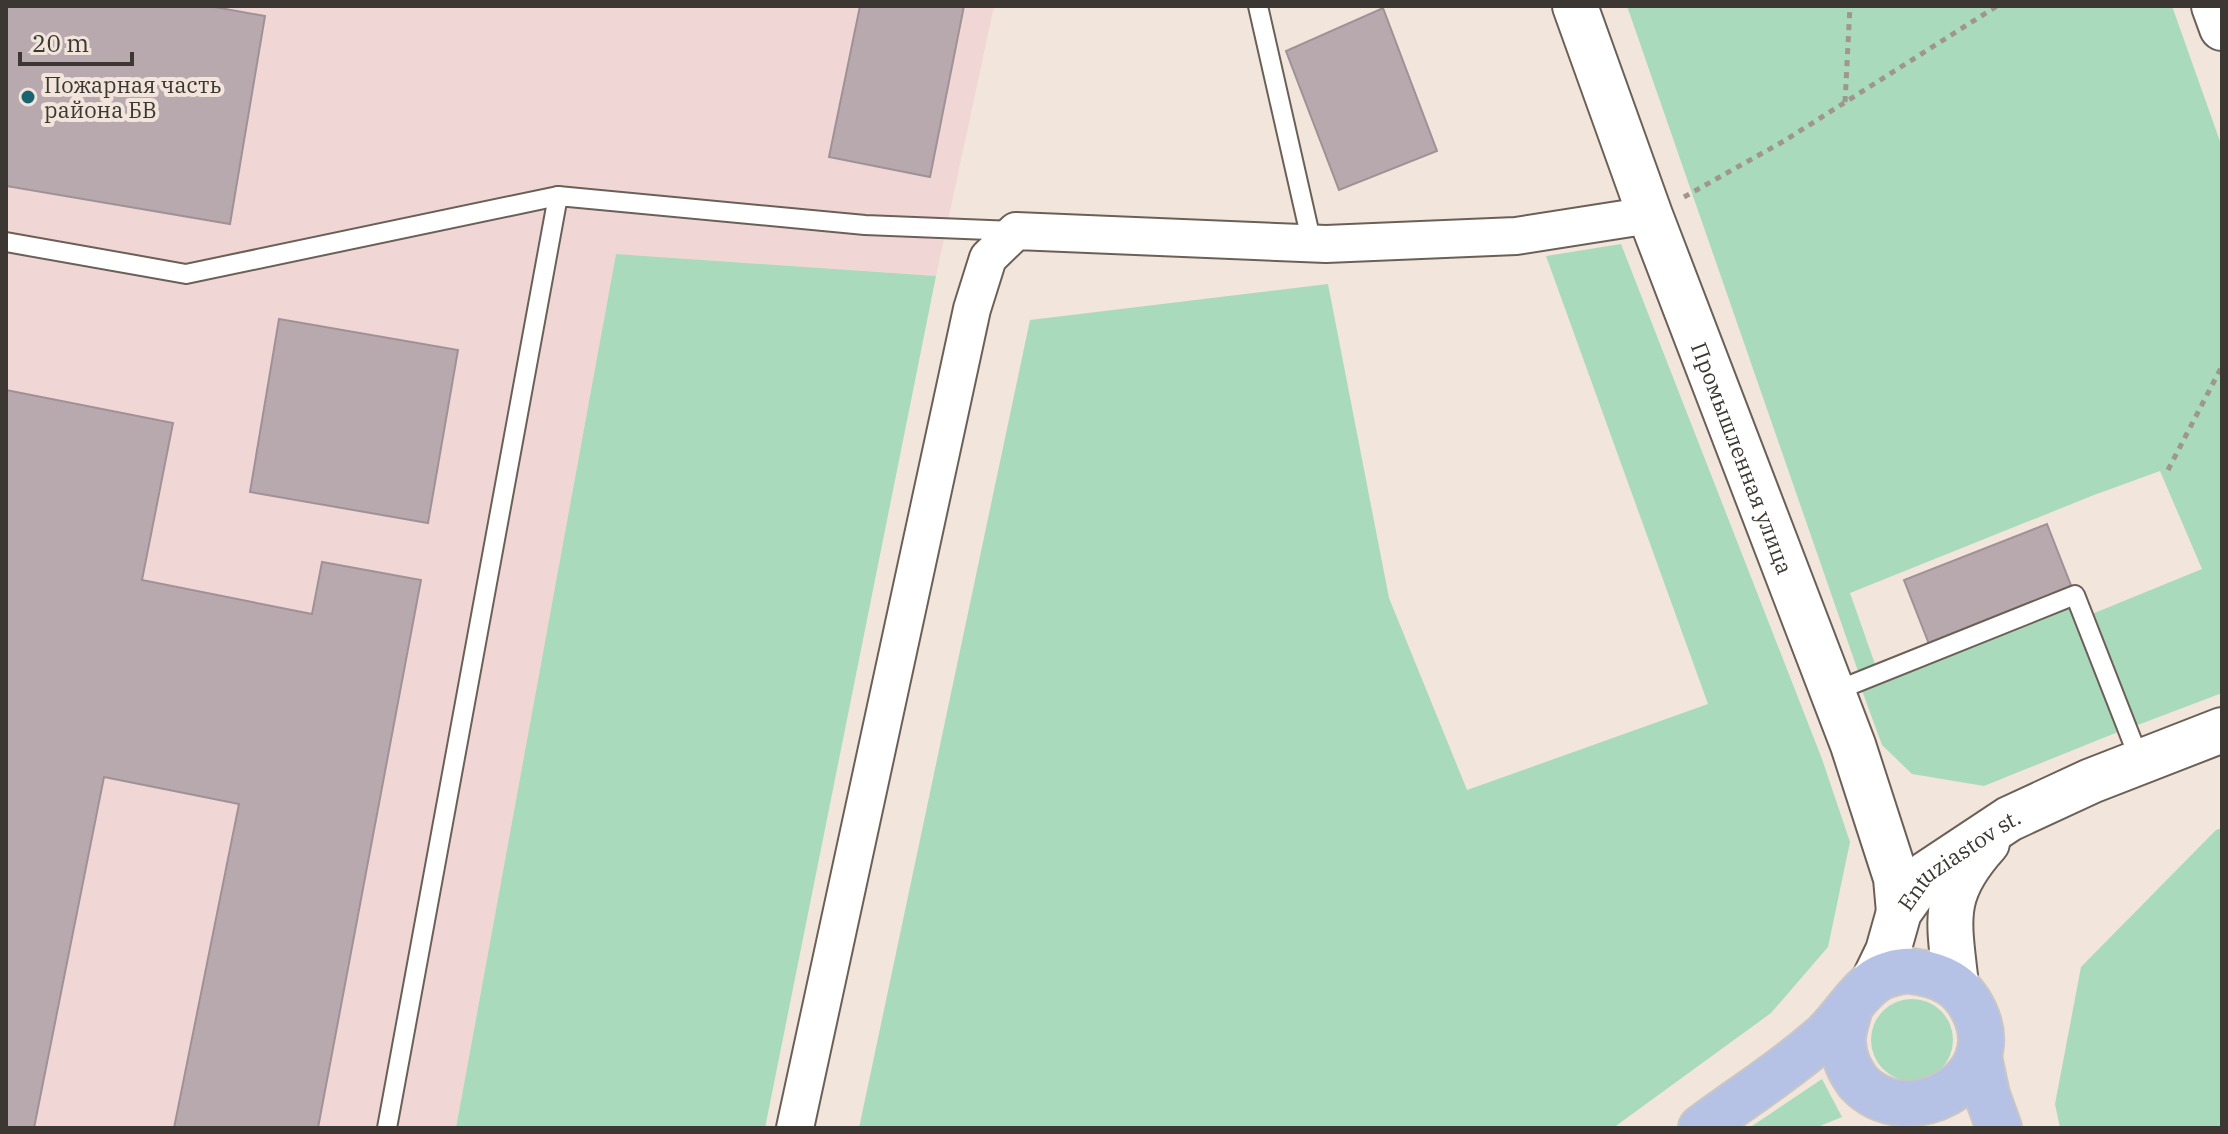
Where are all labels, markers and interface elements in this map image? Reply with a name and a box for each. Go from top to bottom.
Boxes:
scale bar [20,16,132,66]
text: 20 m [32,27,89,59]
place label: Пожарная часть района БВ [44,70,221,124]
marker: Пожарная часть района БВ [19,88,37,106]
street label: Промышленная улица [1685,338,1801,578]
street label: Entuziastov st. [1890,801,2025,916]

